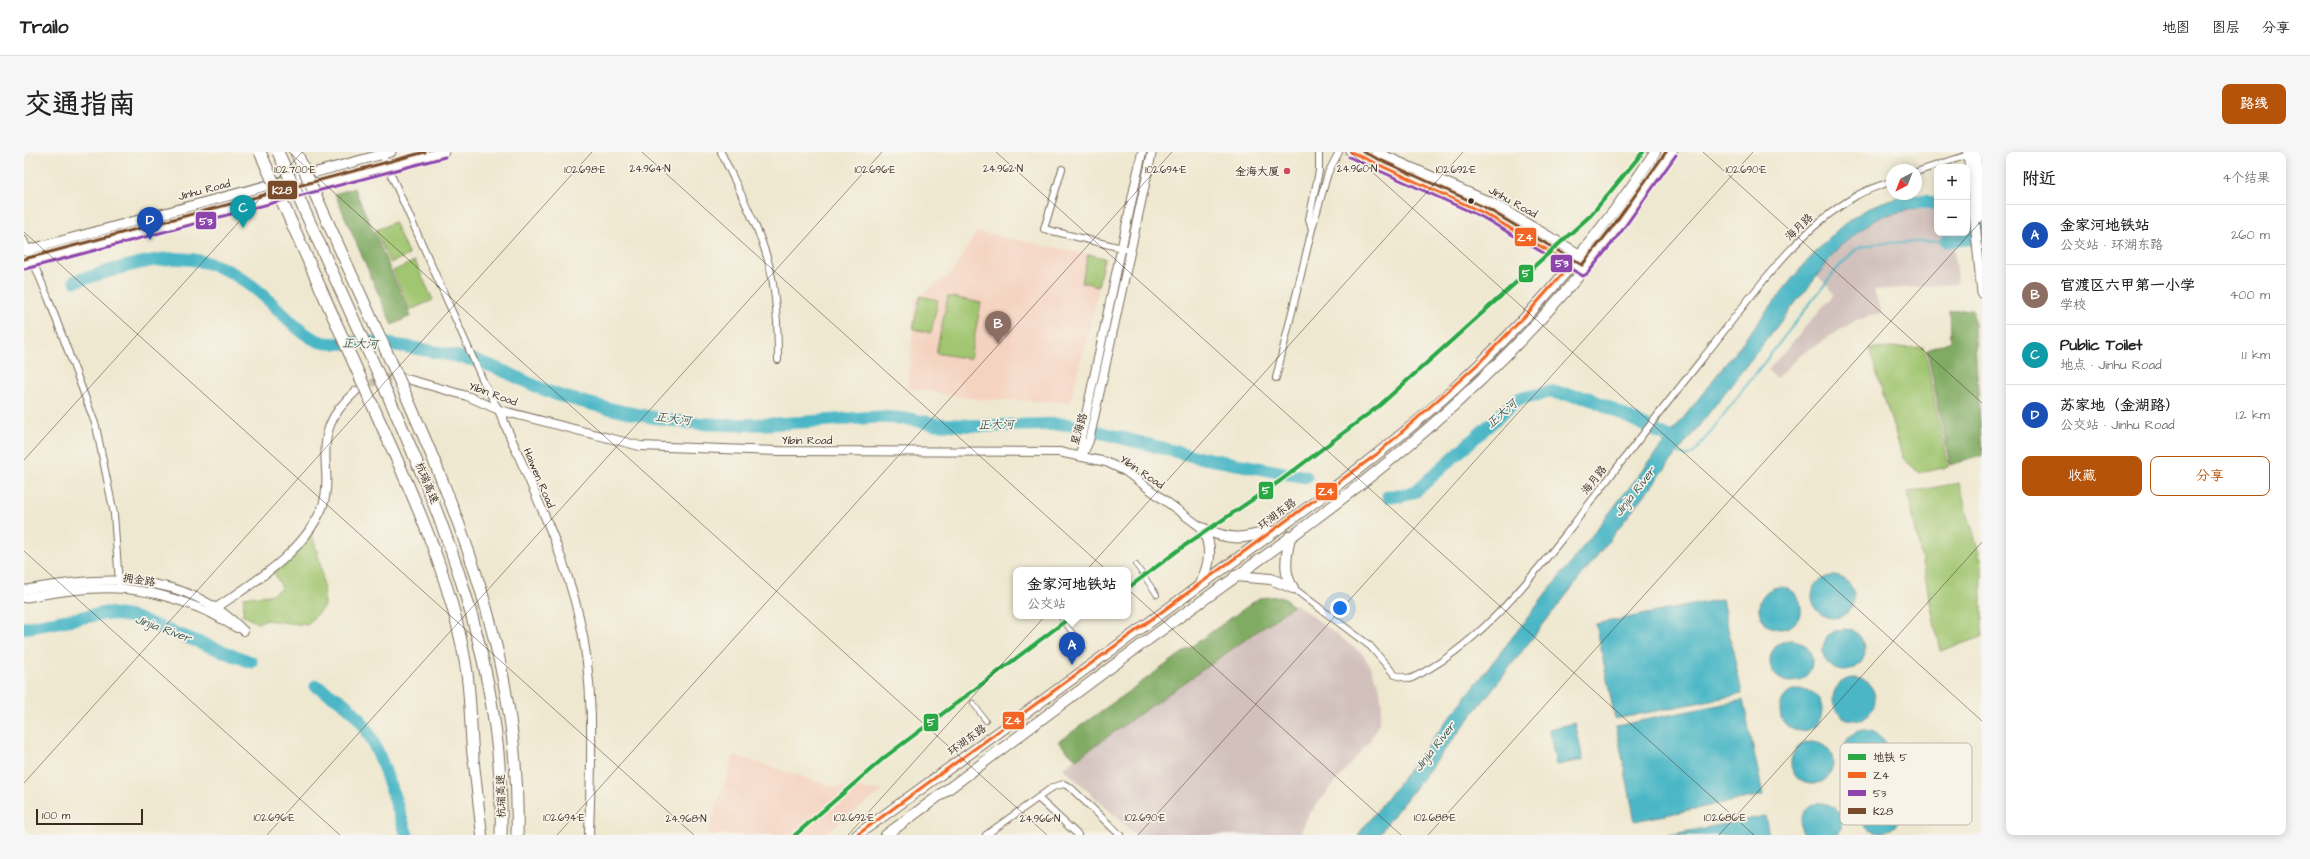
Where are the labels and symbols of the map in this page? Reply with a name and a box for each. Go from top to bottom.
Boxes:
text: 24.964°N [629,162,671,176]
text: 24.962°N [983,162,1023,176]
text: 24.960°N [1337,162,1377,176]
text: 102.700°E [274,163,316,177]
text: 102.698°E [564,163,606,177]
text: 102.696°E [854,163,896,177]
text: 102.694°E [1145,163,1187,177]
text: 102.692°E [1436,163,1476,177]
text: 102.690°E [1725,163,1767,177]
place label: 金海大厦 [1235,164,1279,179]
north arrow [1886,164,1922,200]
marker: 金海大厦 [1282,166,1292,176]
street label: Jinhu Road [176,176,232,204]
line badge: K28 [267,180,298,200]
street label: Jinhu Road [1486,182,1540,222]
text: K28 [272,183,293,198]
pin: C [230,195,256,228]
unlabelled marker [1466,196,1476,206]
pin: D [137,207,163,240]
street label: 海月路 [1782,210,1816,244]
line badge: 53 [195,211,217,230]
text: 53 [199,214,213,229]
line badge: Z4 [1514,227,1537,247]
text: Z4 [1517,230,1534,245]
line badge: 53 [1550,254,1573,273]
text: 53 [1555,256,1569,271]
line badge: 5 [1518,264,1534,283]
text: 5 [1522,266,1530,281]
pin: B [985,311,1011,344]
water label: 正大河 [342,335,380,353]
street label: Yibin Road [467,378,520,410]
water label: 正大河 [1483,394,1523,432]
water label: 正大河 [654,408,694,430]
street label: 星海路 [1067,411,1091,447]
water label: 正大河 [978,416,1016,434]
street label: Yibin Road [782,433,833,448]
street label: Haiwen Road [520,446,559,511]
street label: Yibin Road [1117,452,1167,493]
street label: 杭瑞高速 [412,460,442,506]
street label: 海月路 [1578,462,1610,498]
water label: Jinjia River [1610,463,1661,520]
line badge: 5 [1258,481,1274,500]
line badge: Z4 [1315,482,1338,501]
text: 5 [1262,483,1270,498]
text: Z4 [1318,484,1335,499]
street label: 环湖东路 [1255,495,1299,533]
street label: 拥金路 [122,570,156,590]
your location [1330,598,1350,618]
water label: Jinjia River [132,611,195,648]
pin: A [1059,632,1085,665]
line badge: Z4 [1002,711,1025,730]
line badge: 5 [923,713,939,732]
text: Z4 [1005,713,1022,728]
text: 5 [927,715,935,730]
water label: Jinjia River [1410,718,1461,775]
street label: 环湖东路 [945,721,989,759]
legend [1840,743,1972,825]
text: 地铁 5 [1873,750,1907,765]
text: Z4 [1873,768,1890,783]
street label: 杭瑞高速 [493,774,509,818]
text: 53 [1873,786,1887,801]
text: K28 [1873,804,1893,819]
scale bar [36,807,143,826]
text: 102.696°E [253,811,295,825]
text: 102.694°E [543,811,585,825]
text: 102.692°E [834,811,874,825]
text: 102.690°E [1124,811,1166,825]
text: 102.688°E [1414,811,1456,825]
text: 102.686°E [1704,811,1746,825]
text: 24.968°N [666,812,706,826]
text: 24.966°N [1020,812,1060,826]

